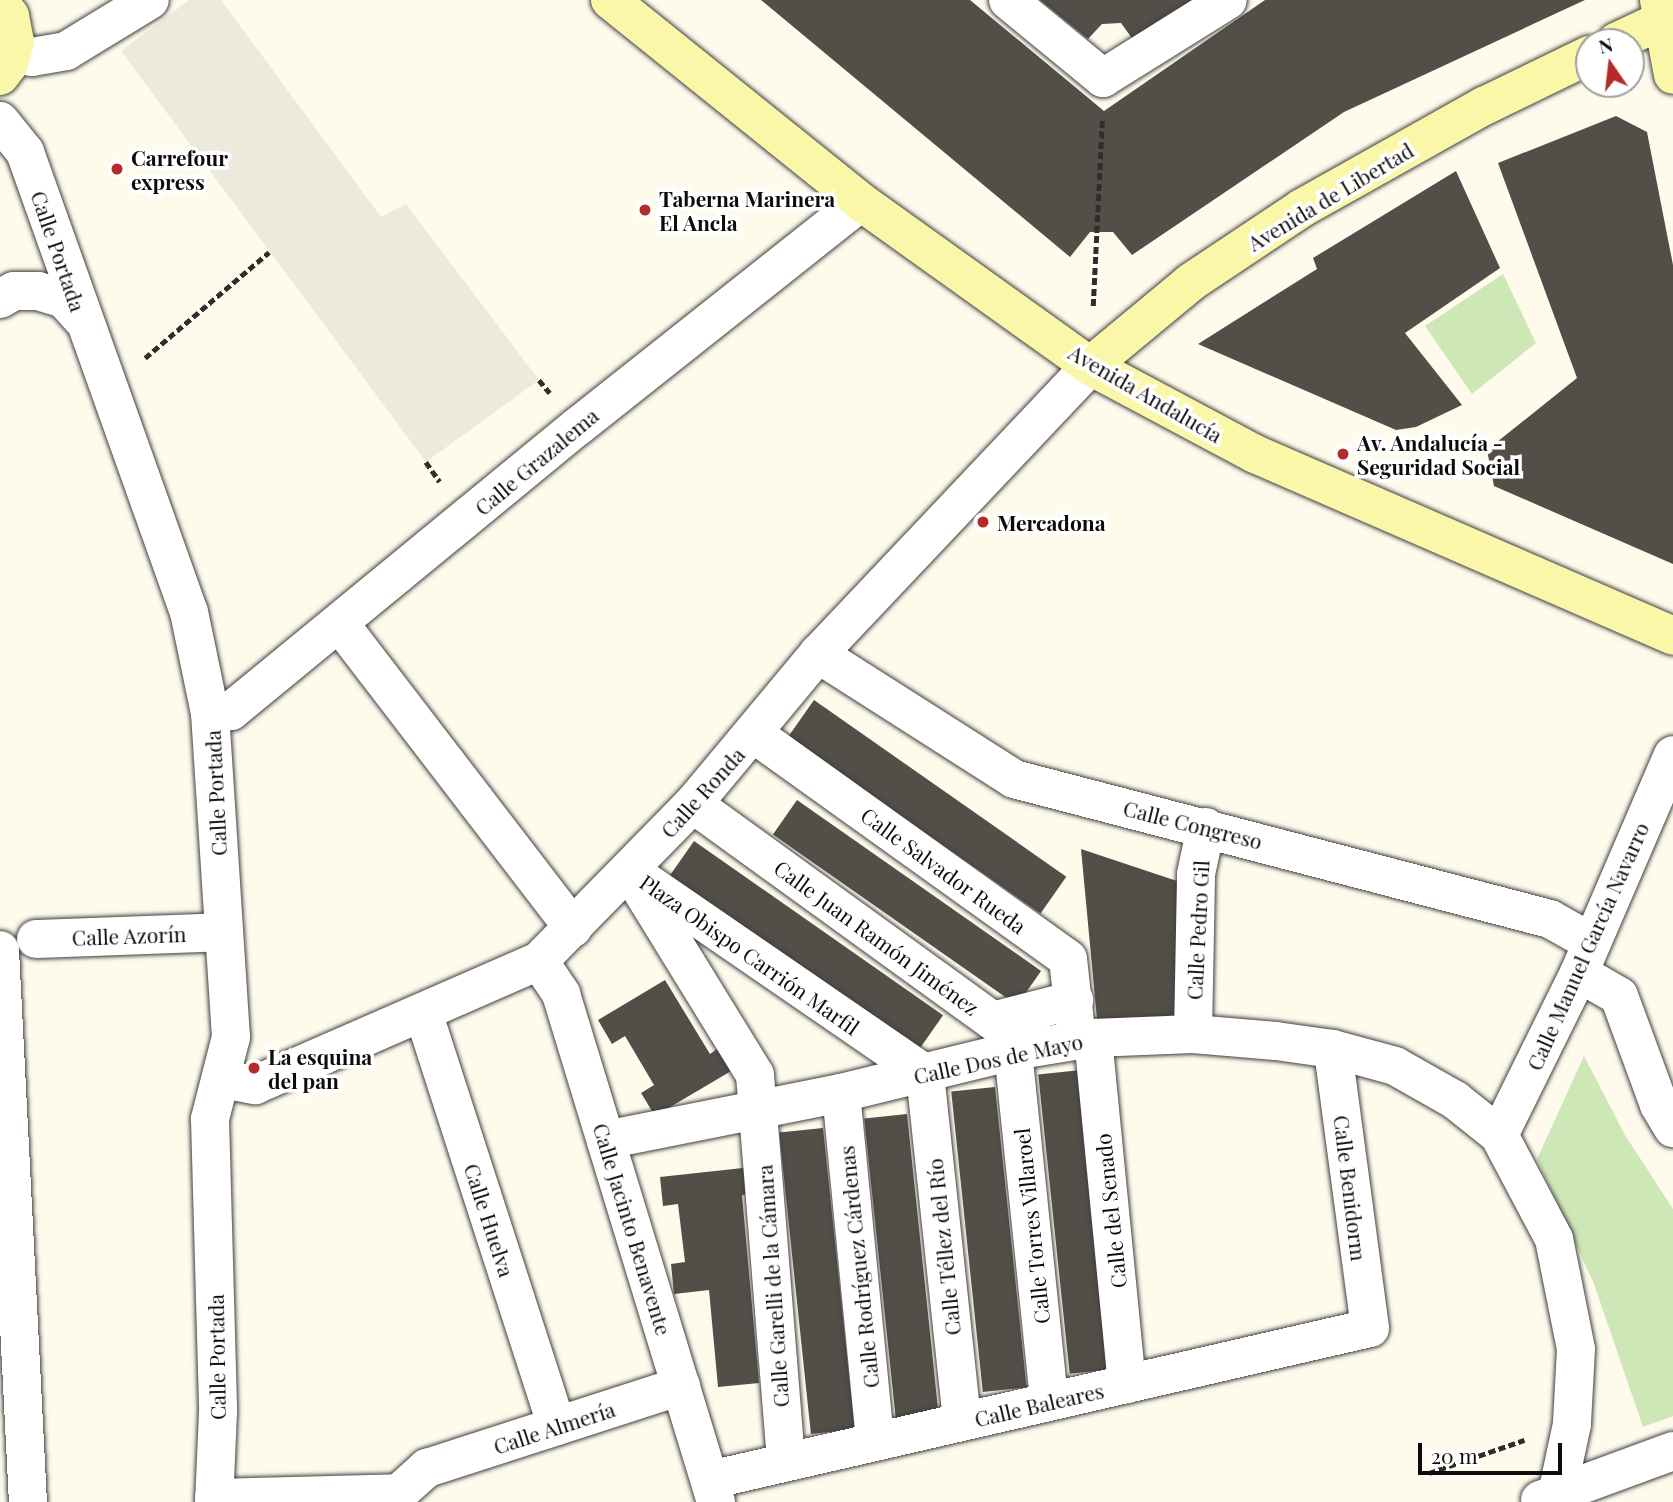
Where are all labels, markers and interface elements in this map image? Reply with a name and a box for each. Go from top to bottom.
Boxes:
north arrow [1575,28,1645,98]
text: N [1596,30,1615,59]
street label: Avenida de Libertad [1243,137,1417,255]
place label: Carrefour express [131,144,228,194]
marker: Carrefour express [109,161,125,177]
place label: Taberna Marinera El Ancla [659,185,835,235]
street label: Calle Portada [27,187,91,315]
marker: Taberna Marinera El Ancla [637,202,653,218]
street label: Avenida Andalucía [1064,339,1228,447]
street label: Calle Grazalema [469,402,603,520]
place label: Av. Andalucía - Seguridad Social [1357,429,1520,479]
marker: Av. Andalucía - Seguridad Social [1335,446,1351,462]
place label: Mercadona [997,509,1106,535]
marker: Mercadona [975,514,991,530]
street label: Calle Portada [199,729,231,857]
street label: Calle Ronda [655,742,749,842]
street label: Calle Congreso [1121,795,1265,853]
street label: Calle Salvador Rueda [856,802,1032,938]
street label: Calle Manuel García Navarro [1521,818,1653,1074]
street label: Calle Juan Ramón Jiménez [770,854,984,1020]
street label: Calle Pedro Gil [1181,859,1213,1001]
street label: Plaza Obispo Carrión Marfil [635,869,865,1039]
street label: Calle Azorín [71,920,187,950]
street label: Calle Dos de Mayo [911,1028,1085,1088]
place label: La esquina del pan [268,1043,372,1093]
marker: La esquina del pan [246,1060,262,1076]
street label: Calle Benidorm [1330,1114,1372,1262]
street label: Calle Jacinto Benavente [589,1120,677,1338]
street label: Calle Torres Villaroel [1008,1126,1054,1326]
street label: Calle del Senado [1089,1132,1131,1290]
street label: Calle Rodríguez Cárdenas [833,1145,883,1389]
street label: Calle Téllez del Río [921,1157,965,1337]
street label: Calle Huelva [460,1160,520,1280]
street label: Calle Garelli de la Cámara [751,1163,793,1409]
street label: Calle Portada [202,1294,230,1420]
street label: Calle Baleares [972,1377,1106,1431]
street label: Calle Almería [490,1395,618,1459]
scale bar [1421,1428,1564,1472]
text: 20 m [1431,1441,1478,1469]

